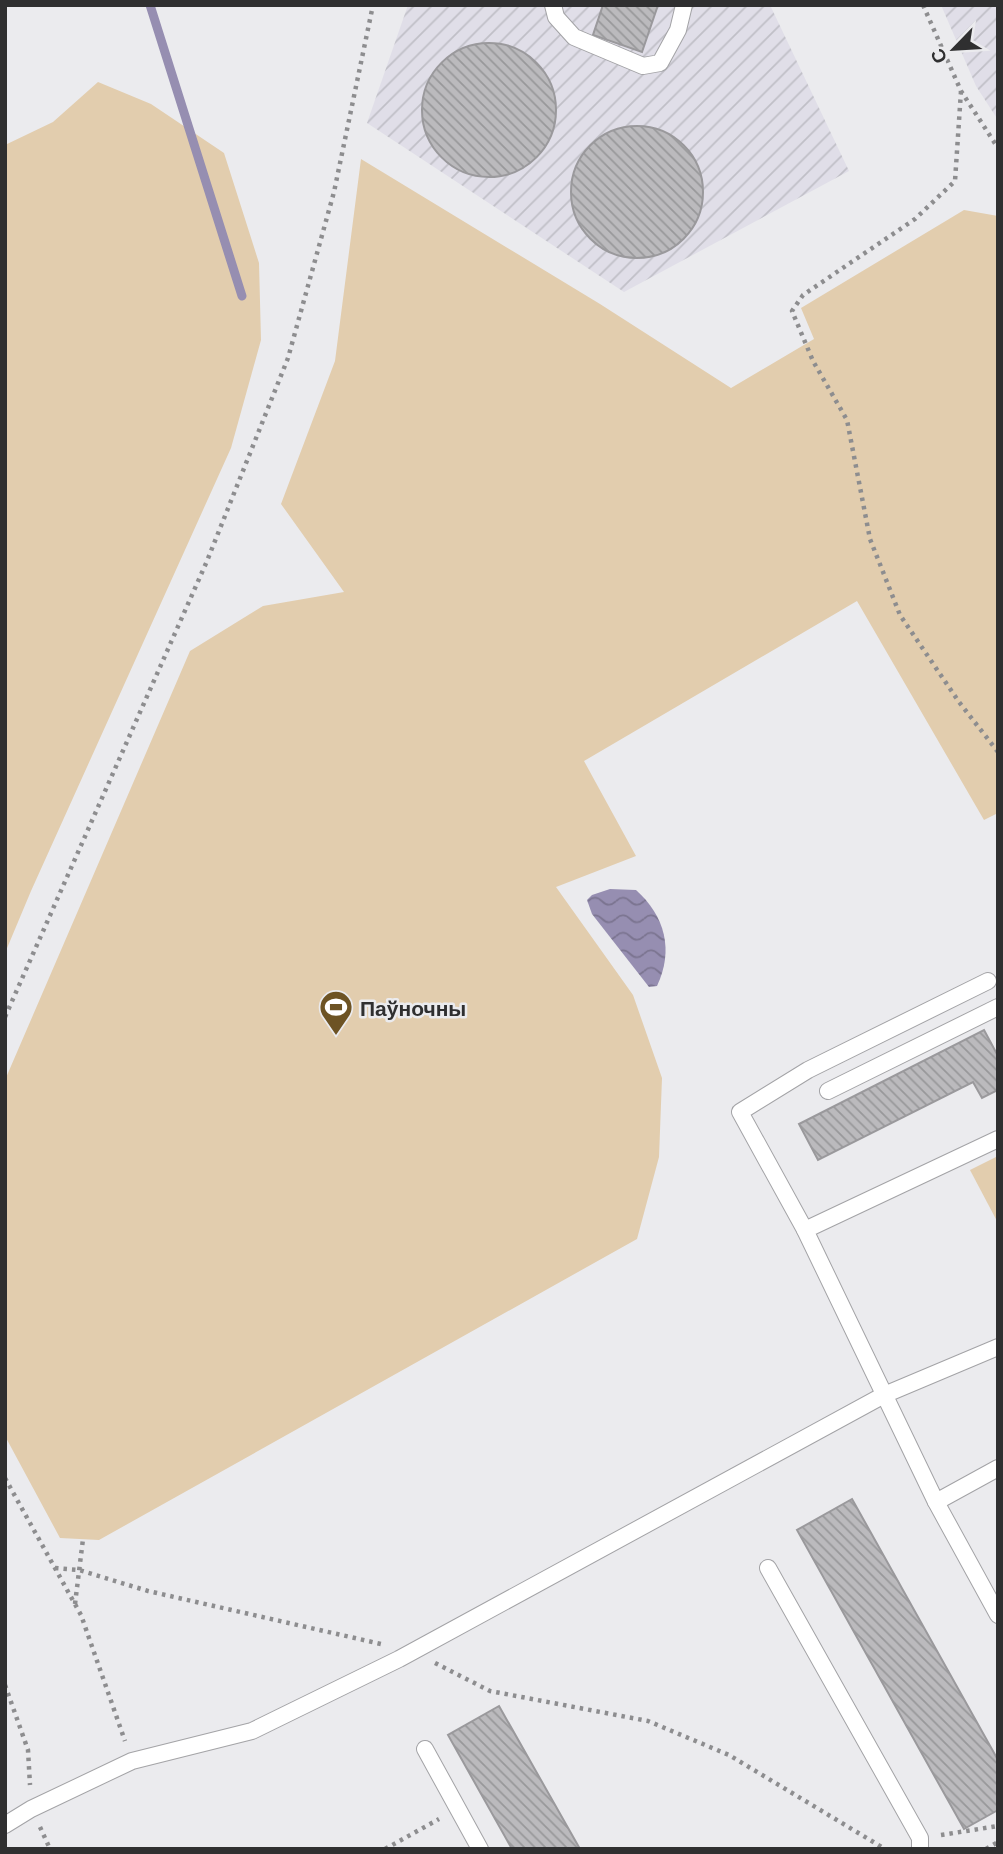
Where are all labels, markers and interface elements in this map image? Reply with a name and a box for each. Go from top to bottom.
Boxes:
north arrow [919,14,989,84]
text: С [925,45,951,67]
sports icon: Паўночны [317,988,355,1037]
place label: Паўночны [360,995,466,1020]

